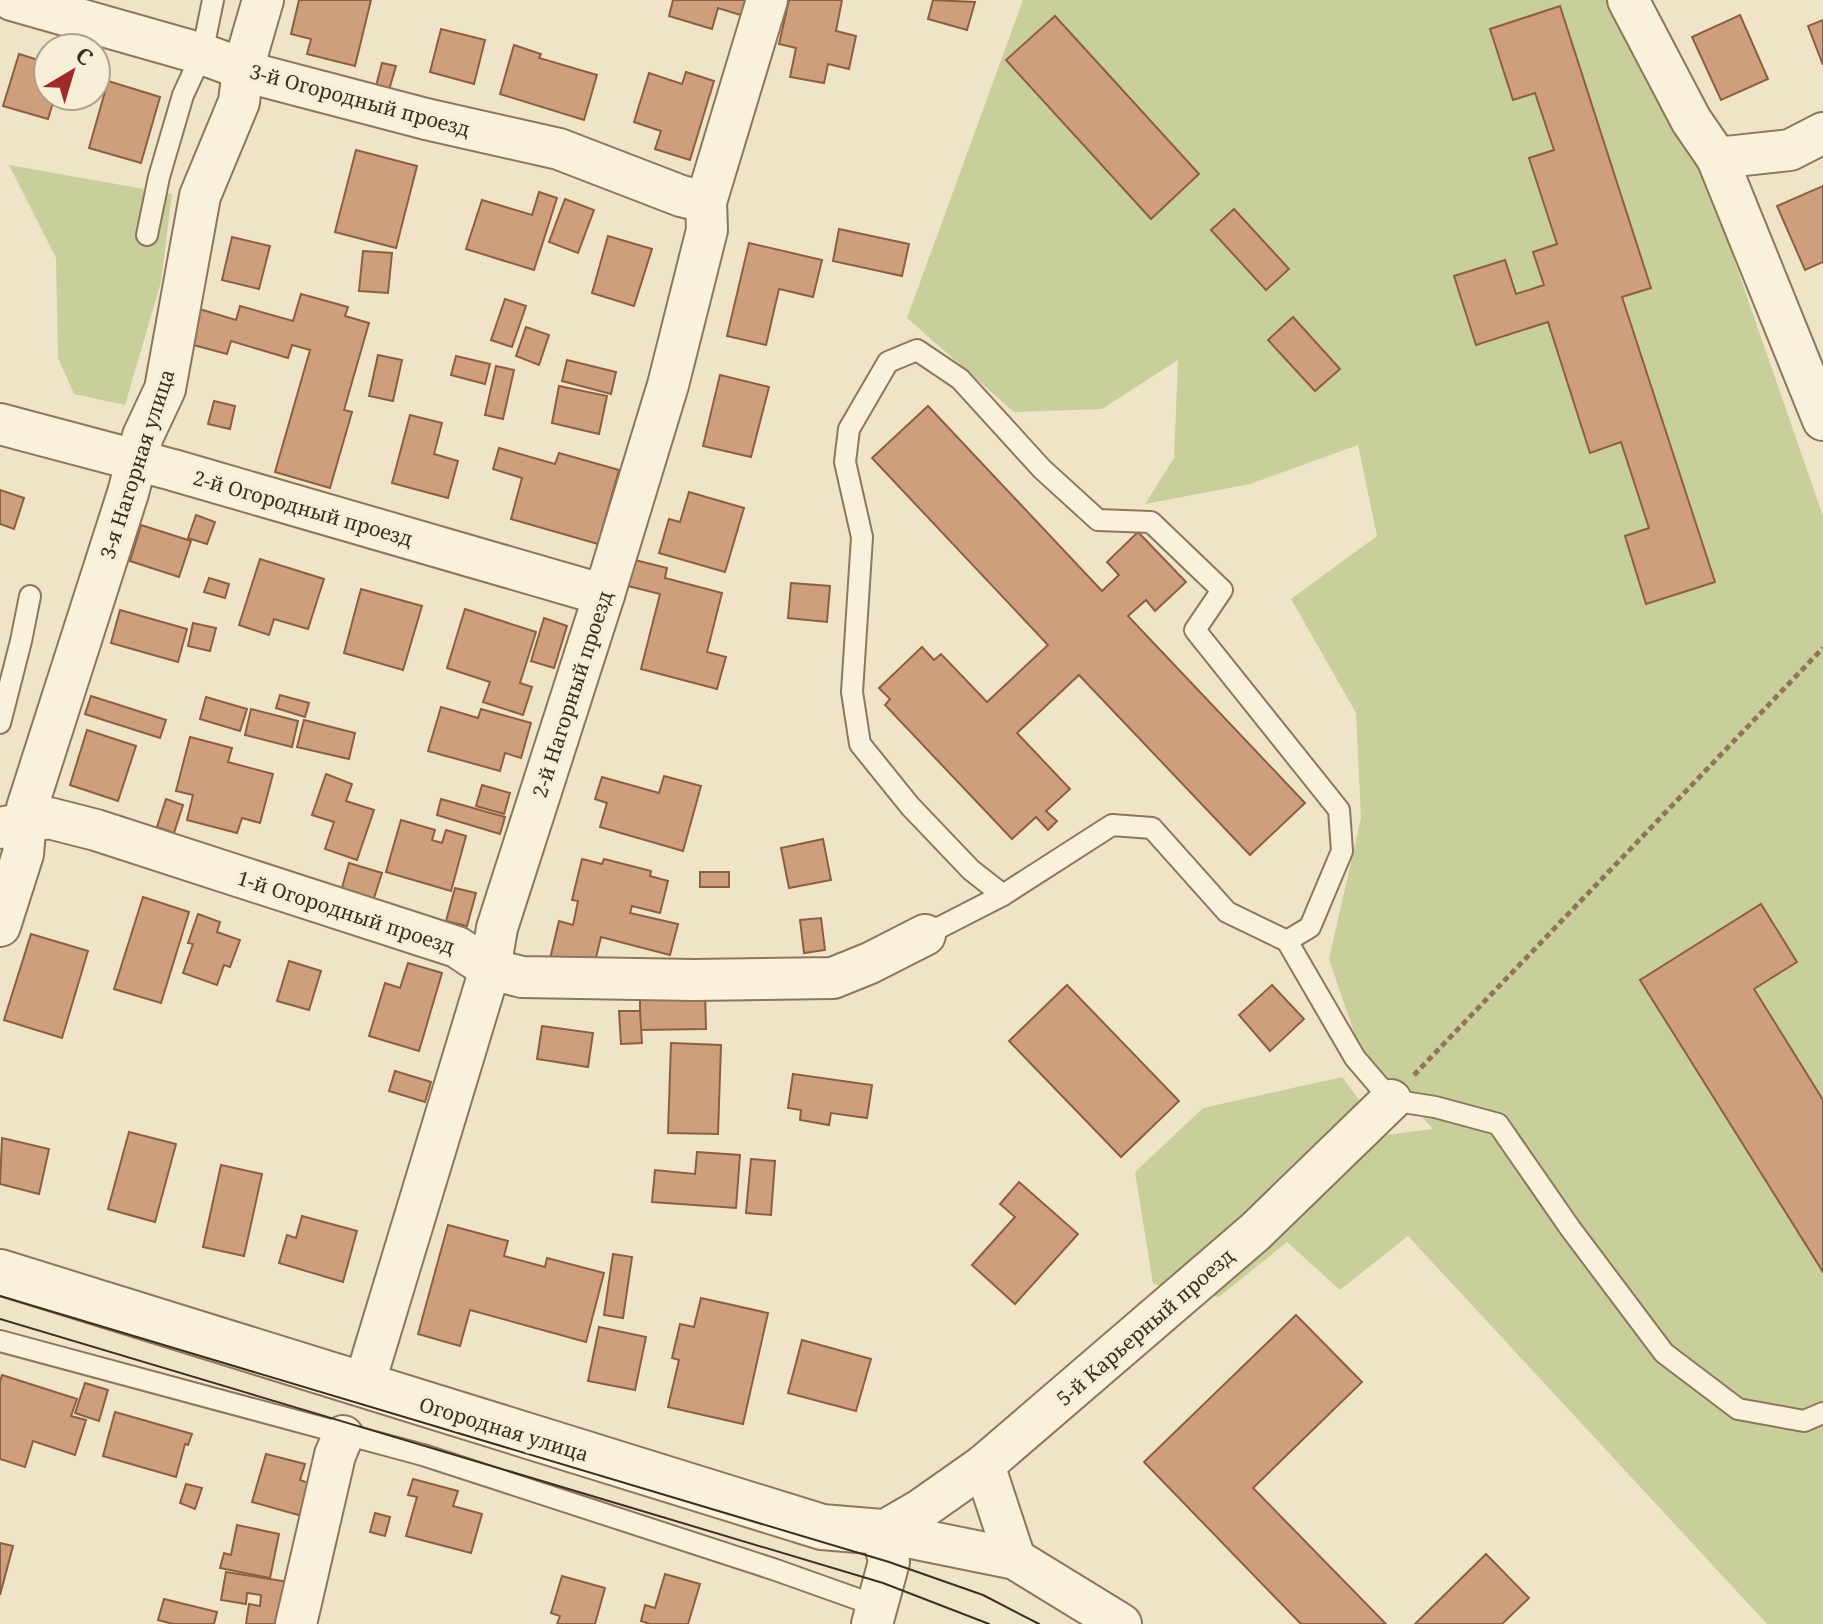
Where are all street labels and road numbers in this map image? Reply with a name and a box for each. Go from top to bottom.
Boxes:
street label: 3-й Огородный проезд [247,58,473,142]
street label: 3-я Нагорная улица [94,366,180,562]
street label: 2-й Огородный проезд [190,464,416,552]
street label: 2-й Нагорный проезд [526,587,618,801]
street label: 1-й Огородный проезд [234,864,458,960]
street label: 5-й Карьерный проезд [1050,1242,1240,1412]
street label: Огородная улица [416,1390,592,1468]

